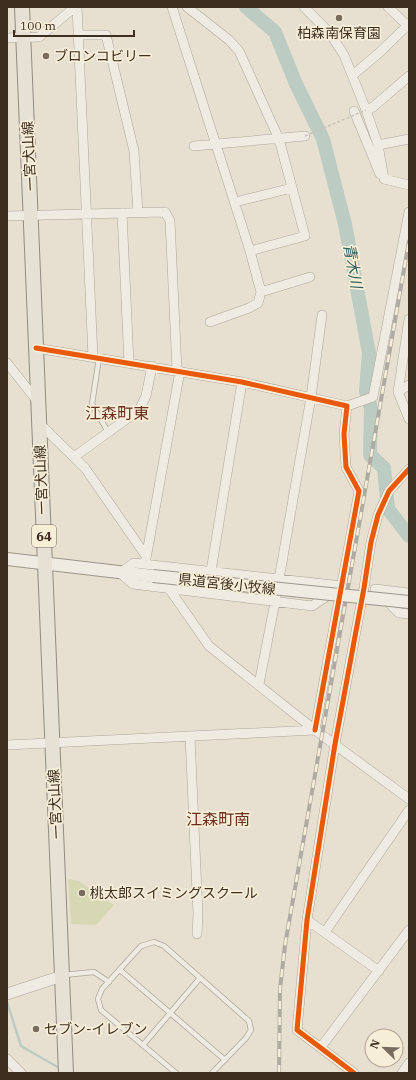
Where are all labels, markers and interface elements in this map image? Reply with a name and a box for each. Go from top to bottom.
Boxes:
scale bar [14,12,134,38]
marker: 柏森南保育園 [334,13,344,23]
text: 100 m [20,18,56,33]
place label: 柏森南保育園 [297,24,381,42]
place label: ブロンコビリー [54,47,152,65]
marker: ブロンコビリー [41,51,51,61]
street label: 一宮犬山線 [18,121,40,191]
water label: 青木川 [340,242,367,292]
district label: 江森町東 [85,403,149,423]
street label: 一宮犬山線 [31,445,51,515]
road number: 64 [32,525,56,547]
street label: 県道宮後小牧線 [177,570,277,598]
street label: 一宮犬山線 [44,769,66,839]
district label: 江森町南 [186,809,250,829]
place label: 桃太郎スイミングスクール [90,884,258,902]
marker: 桃太郎スイミングスクール [77,888,87,898]
place label: セブン-イレブン [44,1020,148,1038]
marker: セブン-イレブン [31,1024,41,1034]
north arrow [364,1028,404,1068]
text: N [367,1037,383,1051]

